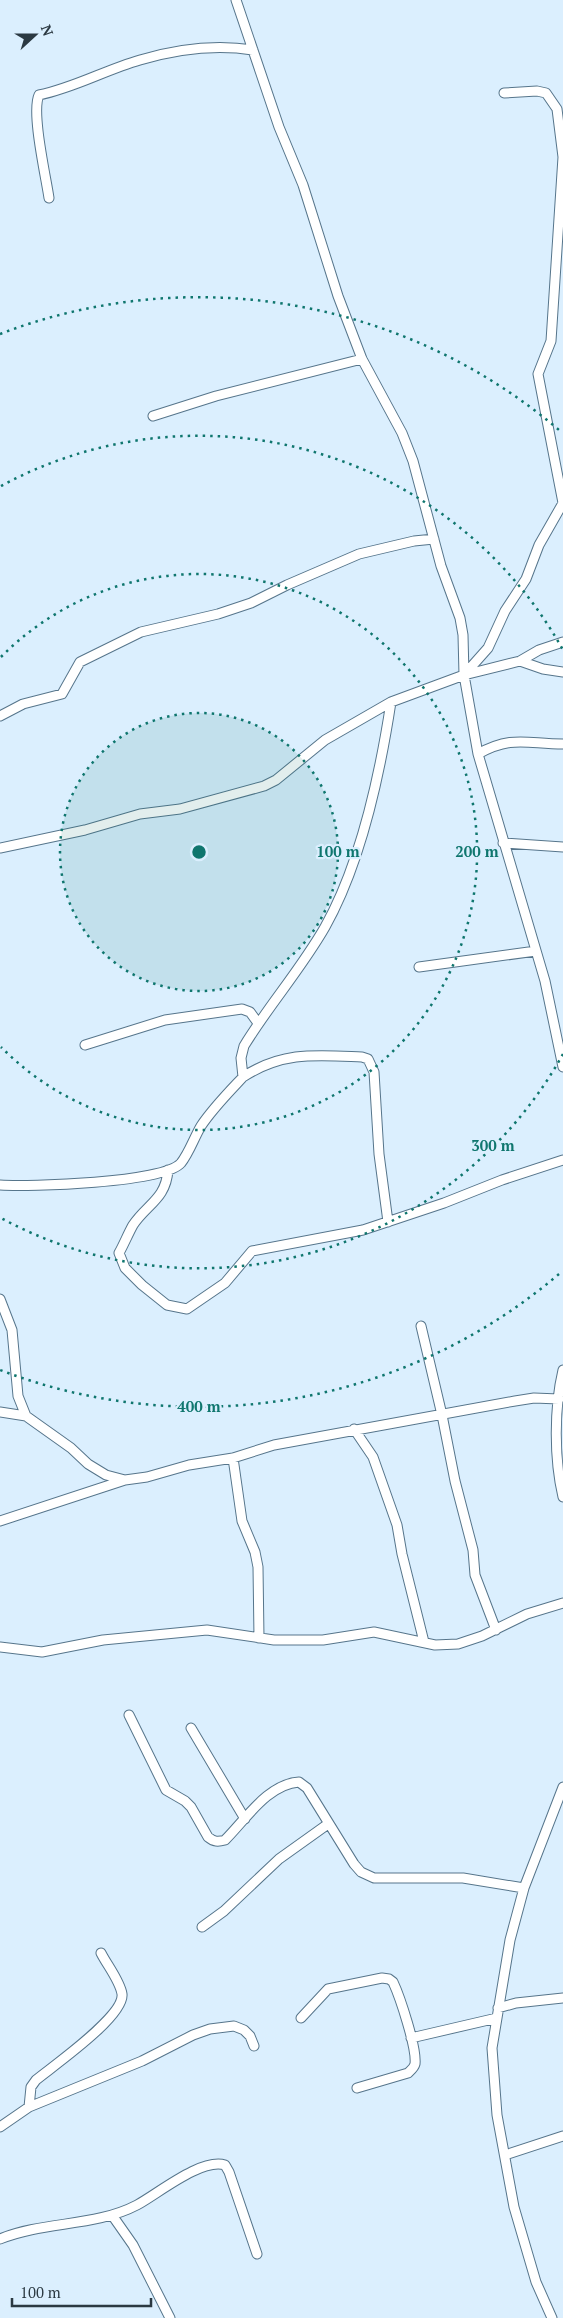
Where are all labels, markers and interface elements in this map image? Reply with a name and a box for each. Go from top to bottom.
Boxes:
north arrow [10,10,60,60]
text: N [37,22,59,39]
text: 100 m [316,841,360,861]
text: 200 m [455,841,499,861]
centre of rings [190,843,208,861]
text: 300 m [471,1135,515,1155]
text: 400 m [177,1396,221,1416]
scale bar [12,2276,151,2308]
text: 100 m [20,2282,61,2302]

